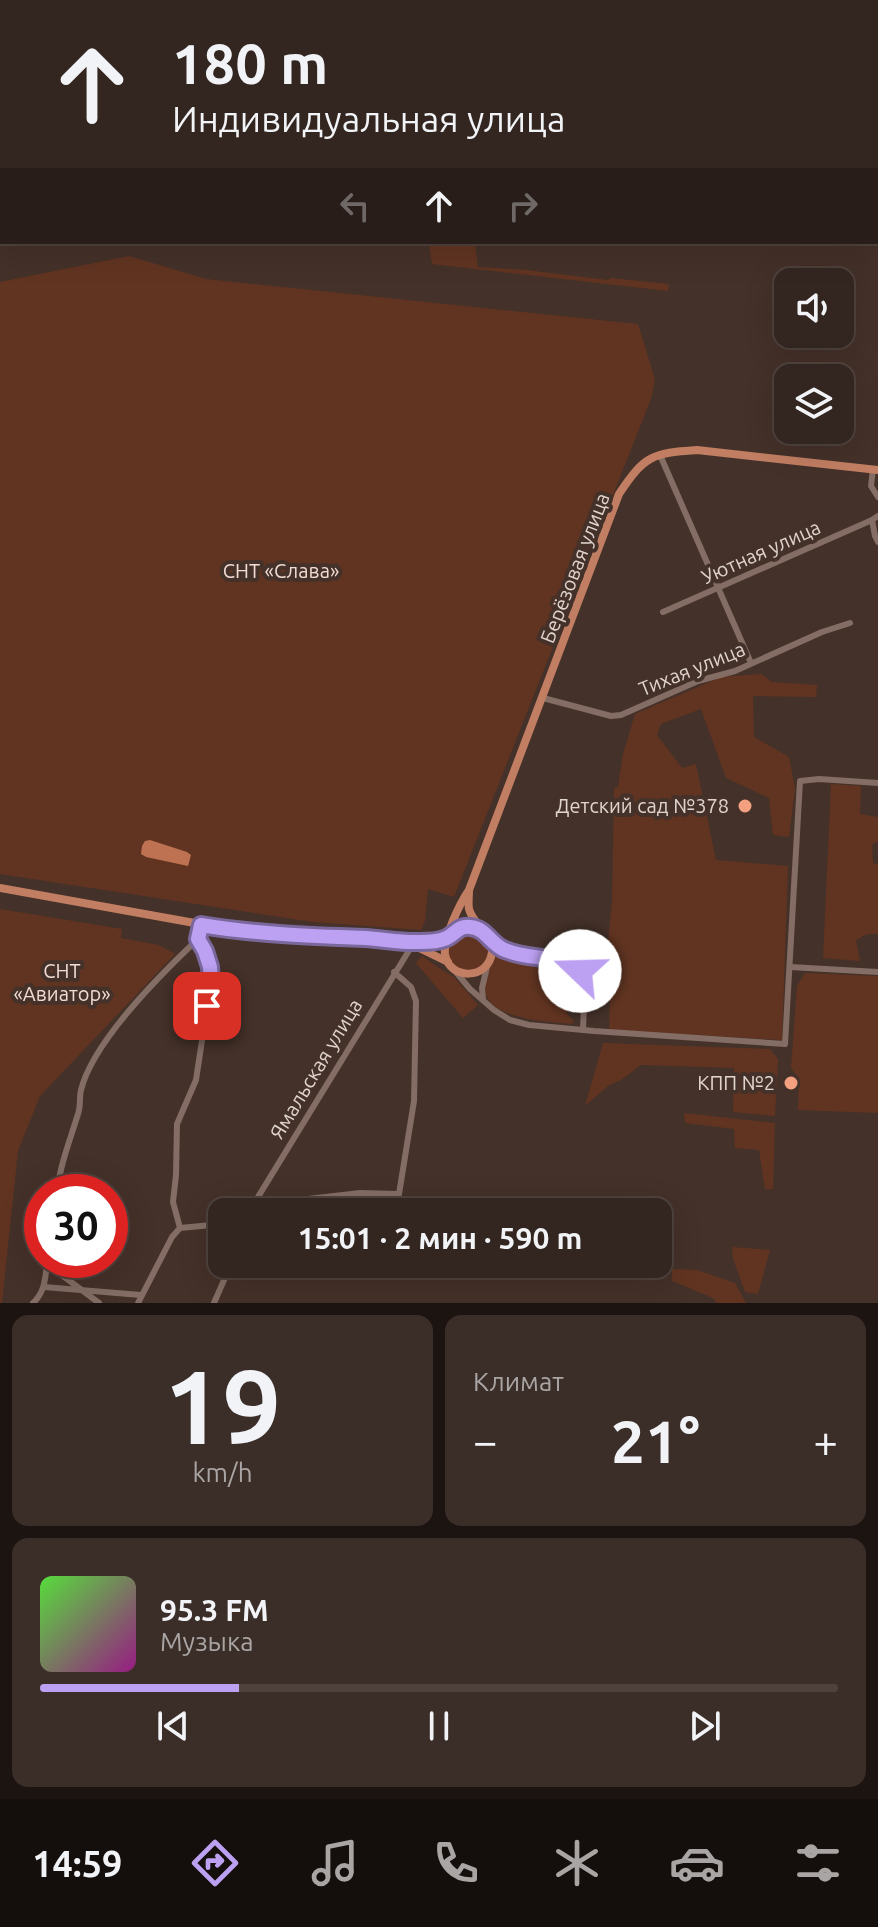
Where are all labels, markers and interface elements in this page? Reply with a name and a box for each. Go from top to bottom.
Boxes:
icon: ahead [40,32,144,136]
text: 180 m [172,32,328,95]
text: Индивидуальная улица [172,98,566,139]
icon: left [333,184,377,228]
icon: ahead [417,184,461,228]
icon: right [501,184,545,228]
map controls [774,268,854,444]
button: sound [774,268,854,348]
button: layers [774,364,854,444]
street label: Берёзовая улица [535,490,614,646]
street label: Уютная улица [698,515,824,588]
park label: СНТ «Слава» [223,559,339,582]
street label: Тихая улица [635,637,748,700]
place label: Детский сад №378 [556,794,729,817]
marker: Детский сад №378 [736,797,754,815]
position arrow [538,929,622,1013]
park label: СНТ «Авиатор» [13,959,111,1005]
pin [173,972,241,1040]
icon: arrive [185,984,229,1028]
street label: Ямальская улица [265,995,366,1143]
place label: КПП №2 [697,1071,775,1094]
marker: КПП №2 [782,1074,800,1092]
speed limit sign: 30 [24,1174,128,1278]
text: 15:01 · 2 мин · 590 m [298,1221,582,1255]
text: 19 [164,1347,281,1464]
text: Климат [473,1367,564,1396]
text: 21° [611,1407,700,1474]
text: − [473,1416,498,1465]
text: + [813,1416,838,1465]
text: km/h [192,1458,253,1487]
text: 95.3 FM [160,1593,269,1627]
text: Музыка [160,1627,254,1656]
icon: previous [151,1704,195,1748]
icon: pause [417,1704,461,1748]
icon: next [683,1704,727,1748]
icon: directions [187,1835,243,1891]
icon: music [307,1835,363,1891]
icon: phone [428,1835,484,1891]
icon: climate [549,1835,605,1891]
icon: car [669,1835,725,1891]
icon: filters [790,1835,846,1891]
text: 14:59 [32,1843,122,1884]

